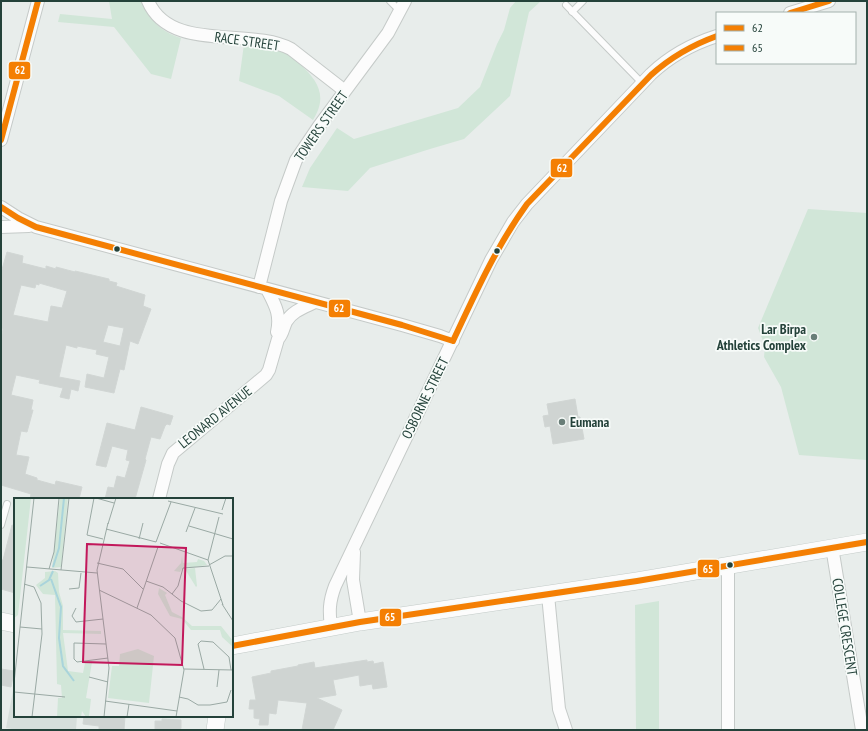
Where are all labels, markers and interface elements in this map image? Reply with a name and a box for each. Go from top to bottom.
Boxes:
legend [716,12,856,64]
text: 62 [752,20,763,35]
street label: RACE STREET [213,28,281,55]
text: 65 [752,40,763,55]
line badge: 62 [8,61,31,80]
text: 62 [15,63,25,77]
street label: TOWERS STREET [290,87,352,165]
line badge: 62 [550,158,573,178]
text: 62 [557,161,567,175]
unlabelled marker [112,244,122,254]
unlabelled marker [492,246,502,256]
line badge: 62 [328,299,351,318]
text: 62 [334,301,344,315]
place label: Lar Birpa Athletics Complex [716,320,807,354]
marker: Lar Birpa Athletics Complex [809,332,819,342]
street label: OSBORNE STREET [398,354,453,442]
street label: LEONARD AVENUE [174,382,256,452]
place label: Eumana [570,413,610,431]
marker: Eumana [557,417,567,427]
inset map [14,498,233,717]
line badge: 65 [697,559,720,578]
unlabelled marker [725,560,735,570]
text: 65 [703,562,713,576]
street label: COLLEGE CRESCENT [828,577,862,678]
line badge: 65 [379,608,402,627]
text: 65 [385,610,395,624]

